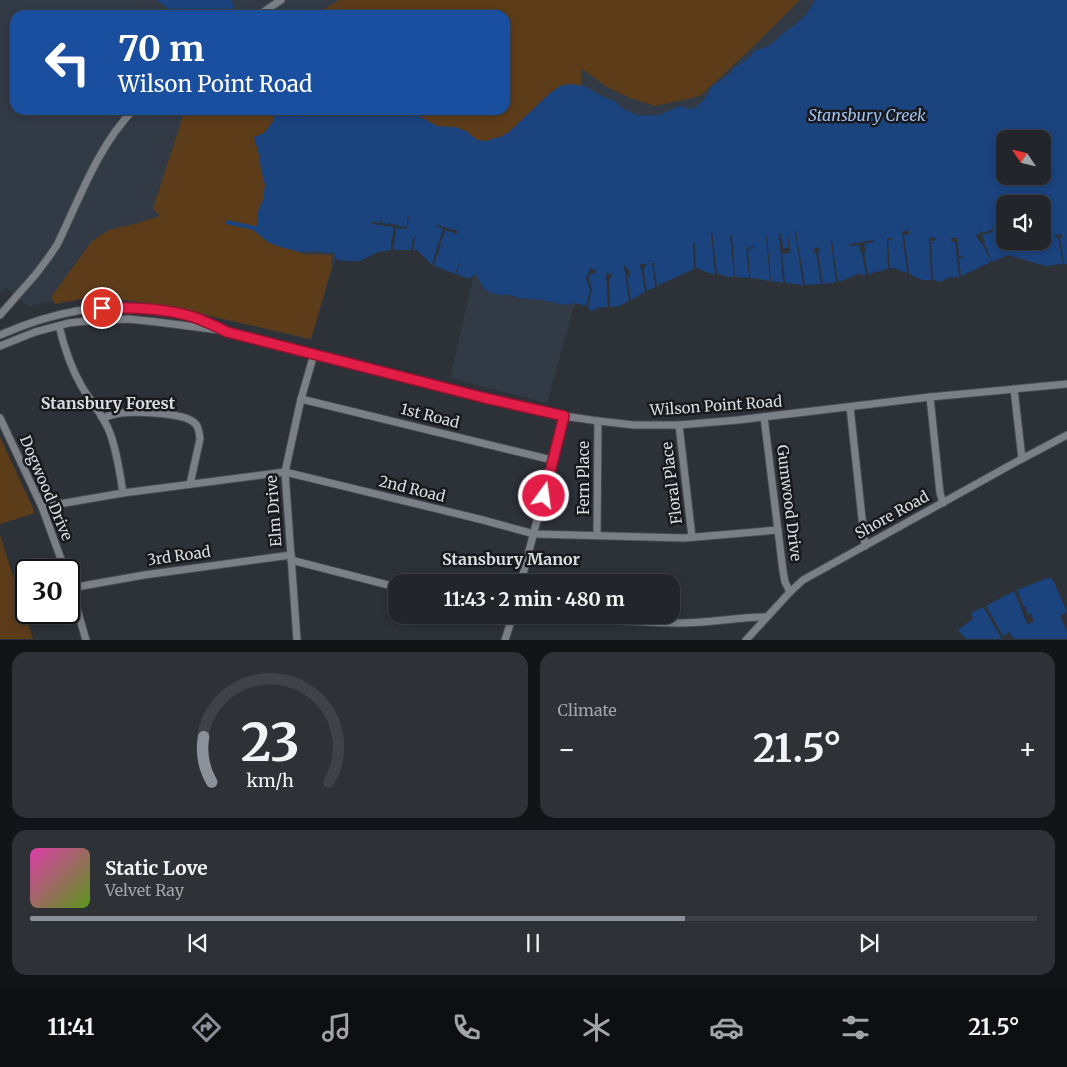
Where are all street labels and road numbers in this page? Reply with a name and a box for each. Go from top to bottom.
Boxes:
street label: Wilson Point Road [648,391,783,420]
street label: 1st Road [399,399,461,432]
street label: Dogwood Drive [16,432,77,543]
street label: Fern Place [574,441,593,515]
street label: Floral Place [657,441,686,525]
street label: Gumwood Drive [773,444,806,562]
street label: 2nd Road [377,471,447,506]
street label: Elm Drive [262,474,285,547]
street label: Shore Road [851,486,932,543]
street label: 3rd Road [146,542,212,569]

